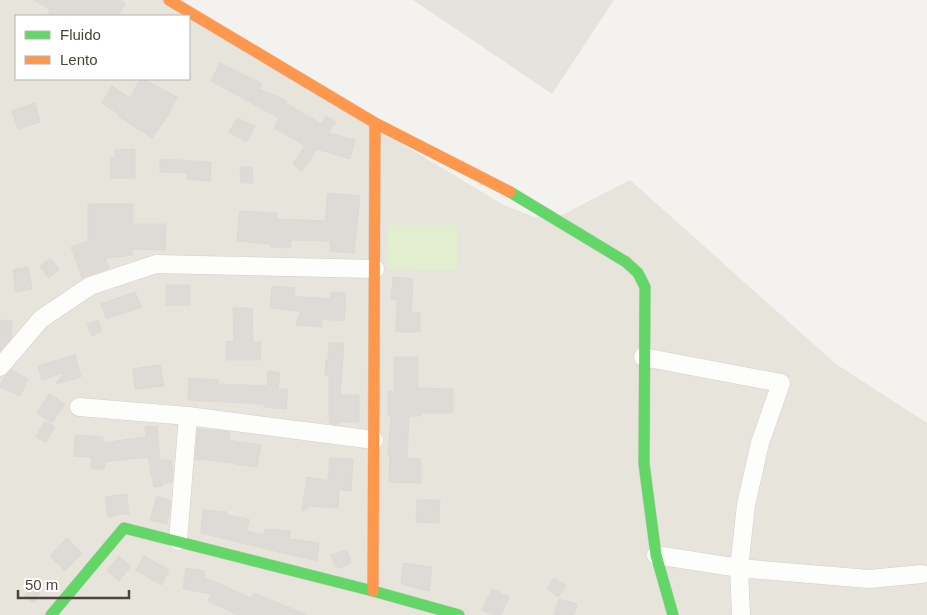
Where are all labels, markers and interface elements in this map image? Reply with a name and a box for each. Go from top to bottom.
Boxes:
legend [15,15,190,80]
text: Fluido [60,26,101,43]
text: Lento [60,51,98,68]
scale bar [18,568,129,600]
text: 50 m [25,576,58,593]

